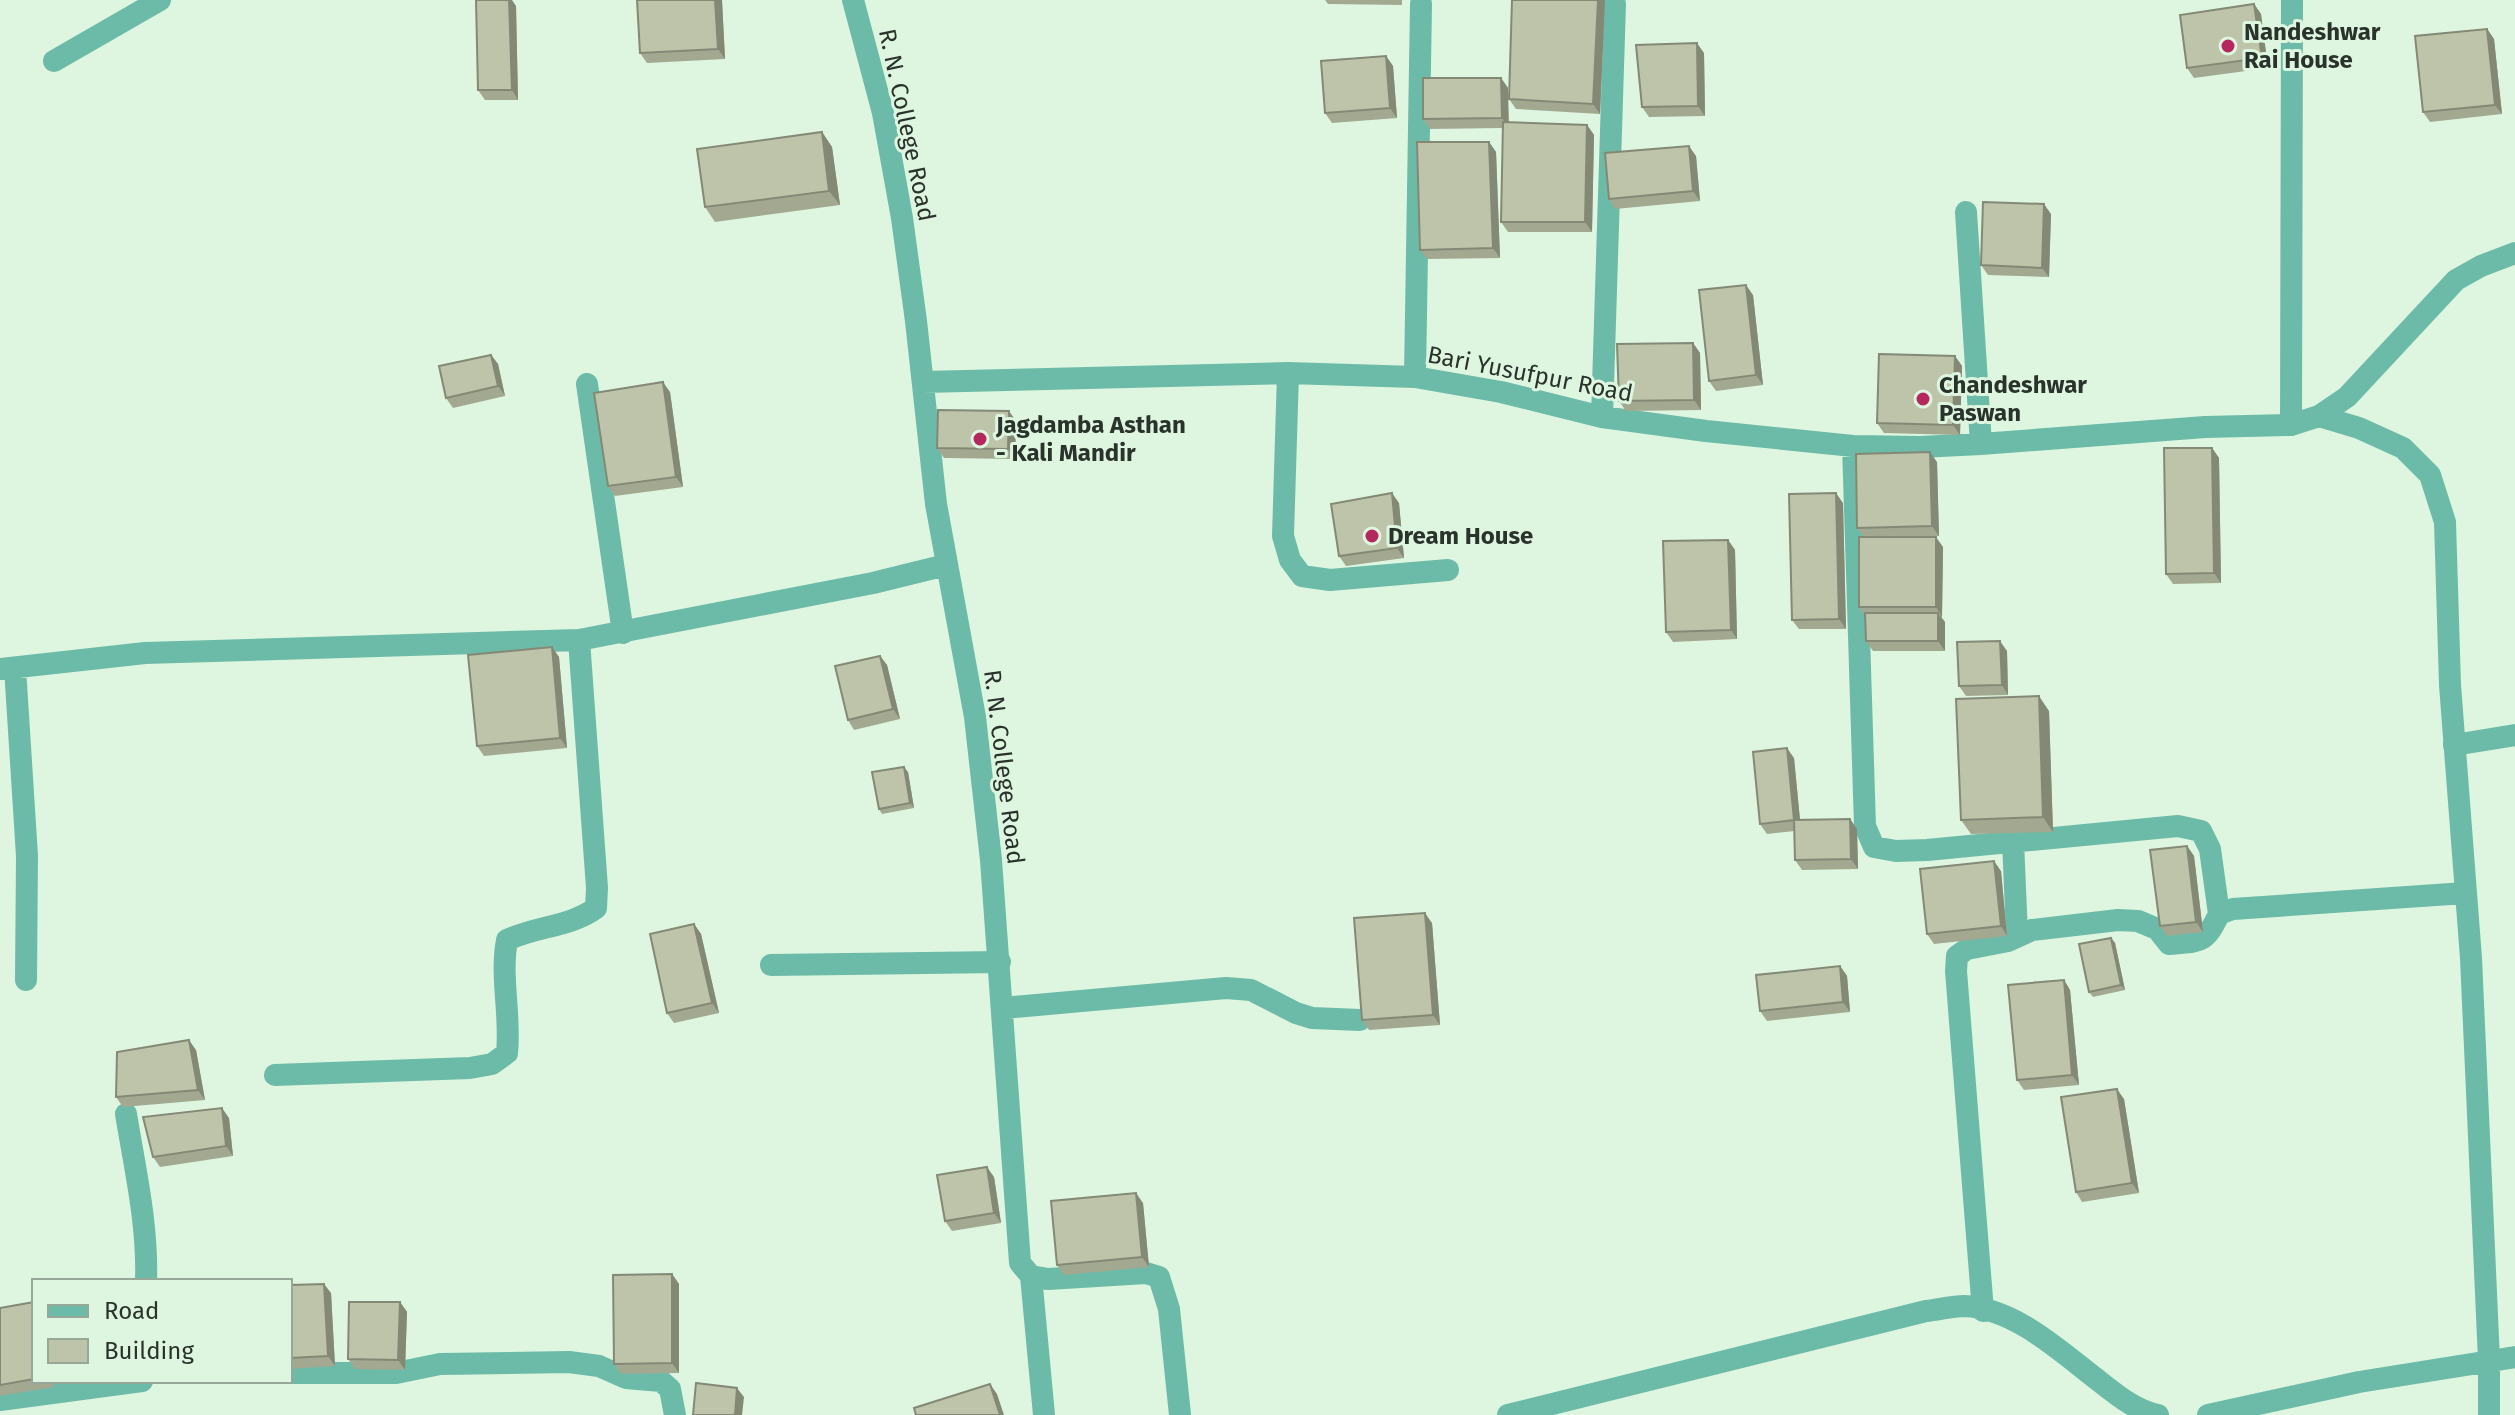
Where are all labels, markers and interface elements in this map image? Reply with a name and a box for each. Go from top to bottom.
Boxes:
place label: Nandeshwar Rai House [2244,18,2381,74]
street label: R. N. College Road [873,26,941,224]
marker: Nandeshwar Rai House [2219,37,2237,55]
street label: Bari Yusufpur Road [1425,340,1635,408]
place label: Chandeshwar Paswan [1939,371,2087,427]
marker: Chandeshwar Paswan [1914,390,1932,408]
place label: Jagdamba Asthan - Kali Mandir [995,411,1186,467]
marker: Jagdamba Asthan - Kali Mandir [971,430,989,448]
place label: Dream House [1388,522,1533,550]
marker: Dream House [1363,527,1381,545]
street label: R. N. College Road [978,668,1030,866]
legend [32,1279,292,1383]
text: Road [104,1297,159,1325]
text: Building [104,1337,194,1365]

